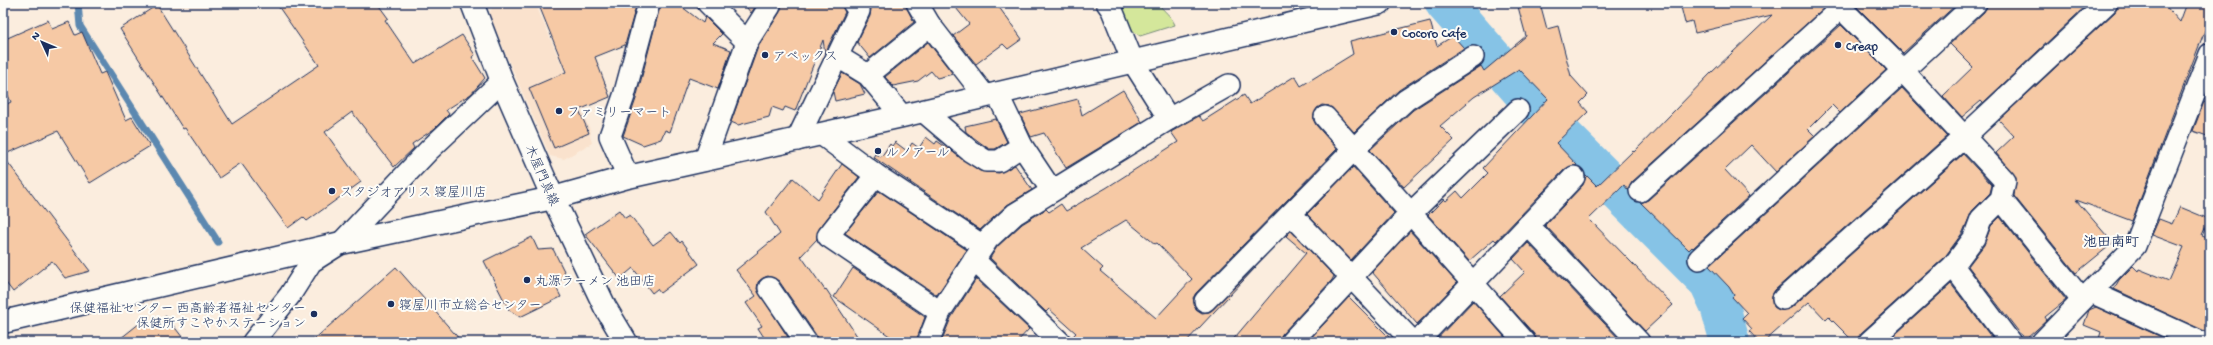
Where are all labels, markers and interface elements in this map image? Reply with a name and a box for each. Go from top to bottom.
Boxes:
north arrow [22,22,62,62]
marker: Cocoro Cafe [1389,27,1399,37]
place label: Cocoro Cafe [1402,27,1467,42]
text: N [29,30,43,43]
marker: Creap [1833,40,1843,50]
place label: Creap [1846,40,1879,55]
marker: アペックス [760,50,770,60]
place label: アペックス [773,50,838,65]
marker: ファミリーマート [554,106,564,116]
place label: ファミリーマート [567,106,671,121]
street label: 木屋門真線 [521,143,562,210]
marker: ルノアール [873,146,883,156]
place label: ルノアール [886,146,950,161]
place label: スタジオアリス 寝屋川店 [340,185,486,201]
marker: スタジオアリス 寝屋川店 [327,186,337,196]
district label: 池田南町 [2083,234,2139,252]
marker: 丸源ラーメン 池田店 [522,275,532,285]
place label: 丸源ラーメン 池田店 [535,275,655,290]
place label: 寝屋川市立総合センター [399,298,541,314]
marker: 寝屋川市立総合センター [386,299,396,309]
place label: 保健福祉センター 西高齢者福祉センター 保健所すこやかステーション [70,301,306,332]
marker: 保健福祉センター 西高齢者福祉センター 保健所すこやかステーション [309,309,319,319]

